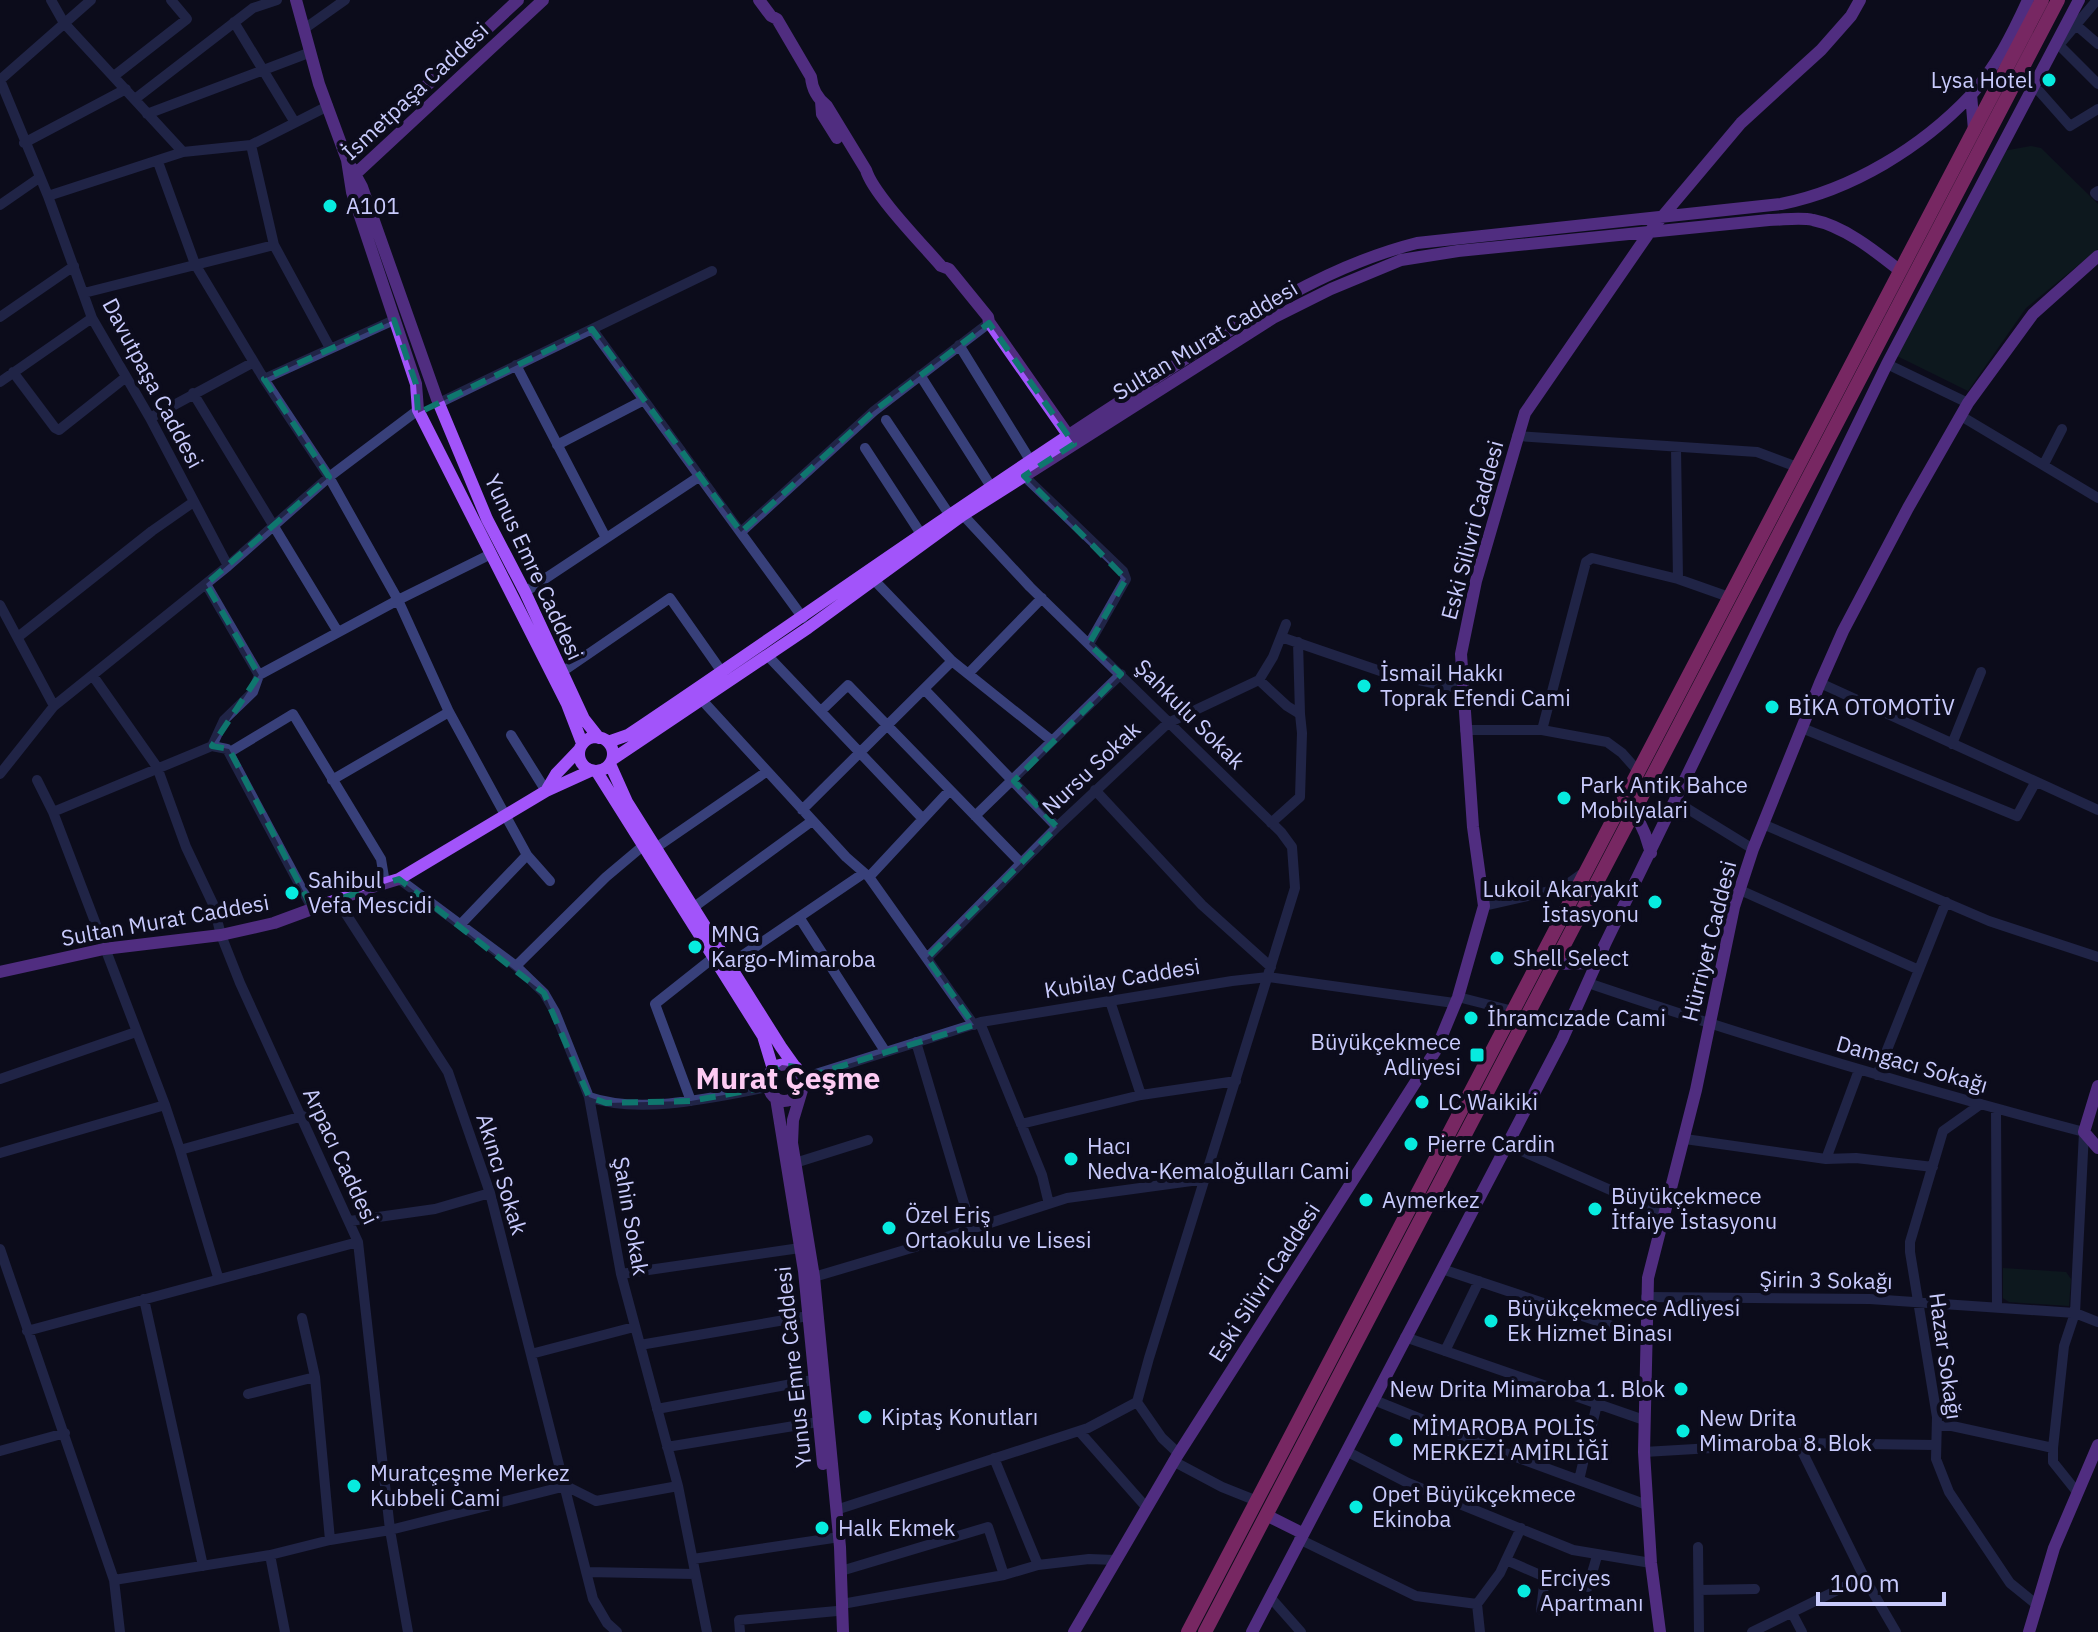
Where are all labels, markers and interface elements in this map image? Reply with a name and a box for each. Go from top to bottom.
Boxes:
street label: İsmetpaşa Caddesi [335,15,494,166]
place label: Lysa Hotel [1931,65,2033,94]
marker: Lysa Hotel [2040,71,2058,89]
place label: A101 [346,191,400,220]
marker: A101 [321,197,339,215]
street label: Sultan Murat Caddesi [1107,273,1302,406]
street label: Davutpaşa Caddesi [96,293,211,473]
street label: Eski Silivri Caddesi [1434,437,1509,623]
street label: Yunus Emre Caddesi [479,469,590,665]
street label: Şahkulu Sokak [1129,652,1252,775]
place label: İsmail Hakkı Toprak Efendi Cami [1380,658,1571,712]
marker: İsmail Hakkı Toprak Efendi Cami [1355,677,1373,695]
place label: BİKA OTOMOTİV [1788,692,1955,721]
marker: BİKA OTOMOTİV [1763,698,1781,716]
street label: Nursu Sokak [1035,714,1146,821]
place label: Park Antik Bahce Mobilyalari [1580,770,1748,824]
marker: Park Antik Bahce Mobilyalari [1555,789,1573,807]
street label: Hürriyet Caddesi [1675,857,1743,1024]
place label: Sahibul Vefa Mescidi [308,865,432,919]
place label: Lukoil Akaryakıt İstasyonu [1483,874,1639,928]
marker: Sahibul Vefa Mescidi [283,884,301,902]
street label: Sultan Murat Caddesi [59,887,271,952]
marker: Lukoil Akaryakıt İstasyonu [1646,893,1664,911]
place label: MNG Kargo-Mimaroba [711,919,876,973]
marker: MNG Kargo-Mimaroba [686,938,704,956]
place label: Shell Select [1513,943,1629,972]
marker: Shell Select [1488,949,1506,967]
street label: Kubilay Caddesi [1042,951,1202,1004]
place label: İhramcızade Cami [1487,1003,1666,1032]
marker: İhramcızade Cami [1462,1009,1480,1027]
place label: Büyükçekmece Adliyesi [1311,1027,1461,1081]
street label: Damgacı Sokağı [1833,1028,1991,1099]
marker: Büyükçekmece Adliyesi [1468,1046,1486,1064]
district label: Murat Çeşme [696,1058,880,1097]
street label: Arpacı Caddesi [297,1083,386,1229]
place label: LC Waikiki [1438,1087,1538,1116]
marker: LC Waikiki [1413,1093,1431,1111]
street label: Akıncı Sokak [470,1110,535,1238]
place label: Pierre Cardin [1427,1129,1555,1158]
place label: Hacı Nedva-Kemaloğulları Cami [1087,1131,1350,1185]
marker: Pierre Cardin [1402,1135,1420,1153]
marker: Hacı Nedva-Kemaloğulları Cami [1062,1150,1080,1168]
street label: Şahin Sokak [607,1154,656,1278]
place label: Büyükçekmece İtfaiye İstasyonu [1611,1181,1777,1235]
place label: Aymerkez [1382,1185,1480,1214]
marker: Aymerkez [1357,1191,1375,1209]
street label: Eski Silivri Caddesi [1201,1197,1326,1367]
place label: Özel Eriş Ortaokulu ve Lisesi [905,1200,1092,1254]
marker: Büyükçekmece İtfaiye İstasyonu [1586,1200,1604,1218]
marker: Özel Eriş Ortaokulu ve Lisesi [880,1219,898,1237]
street label: Şirin 3 Sokağı [1759,1264,1893,1295]
street label: Yunus Emre Caddesi [768,1265,817,1469]
street label: Hazar Sokağı [1923,1291,1970,1421]
place label: Büyükçekmece Adliyesi Ek Hizmet Binası [1507,1293,1740,1347]
marker: Büyükçekmece Adliyesi Ek Hizmet Binası [1482,1312,1500,1330]
place label: New Drita Mimaroba 1. Blok [1389,1374,1665,1403]
marker: New Drita Mimaroba 1. Blok [1672,1380,1690,1398]
place label: Kiptaş Konutları [881,1402,1038,1431]
place label: New Drita Mimaroba 8. Blok [1699,1403,1872,1457]
marker: Kiptaş Konutları [856,1408,874,1426]
place label: MİMAROBA POLİS MERKEZİ AMİRLİĞİ [1412,1412,1609,1466]
marker: New Drita Mimaroba 8. Blok [1674,1422,1692,1440]
marker: MİMAROBA POLİS MERKEZİ AMİRLİĞİ [1387,1431,1405,1449]
place label: Muratçeşme Merkez Kubbeli Cami [370,1458,569,1512]
marker: Muratçeşme Merkez Kubbeli Cami [345,1477,363,1495]
place label: Opet Büyükçekmece Ekinoba [1372,1479,1576,1533]
marker: Opet Büyükçekmece Ekinoba [1347,1498,1365,1516]
place label: Halk Ekmek [838,1513,956,1542]
marker: Halk Ekmek [813,1519,831,1537]
scale bar [1818,1556,1944,1606]
place label: Erciyes Apartmanı [1540,1563,1643,1617]
text: 100 m [1830,1567,1900,1599]
marker: Erciyes Apartmanı [1515,1582,1533,1600]

